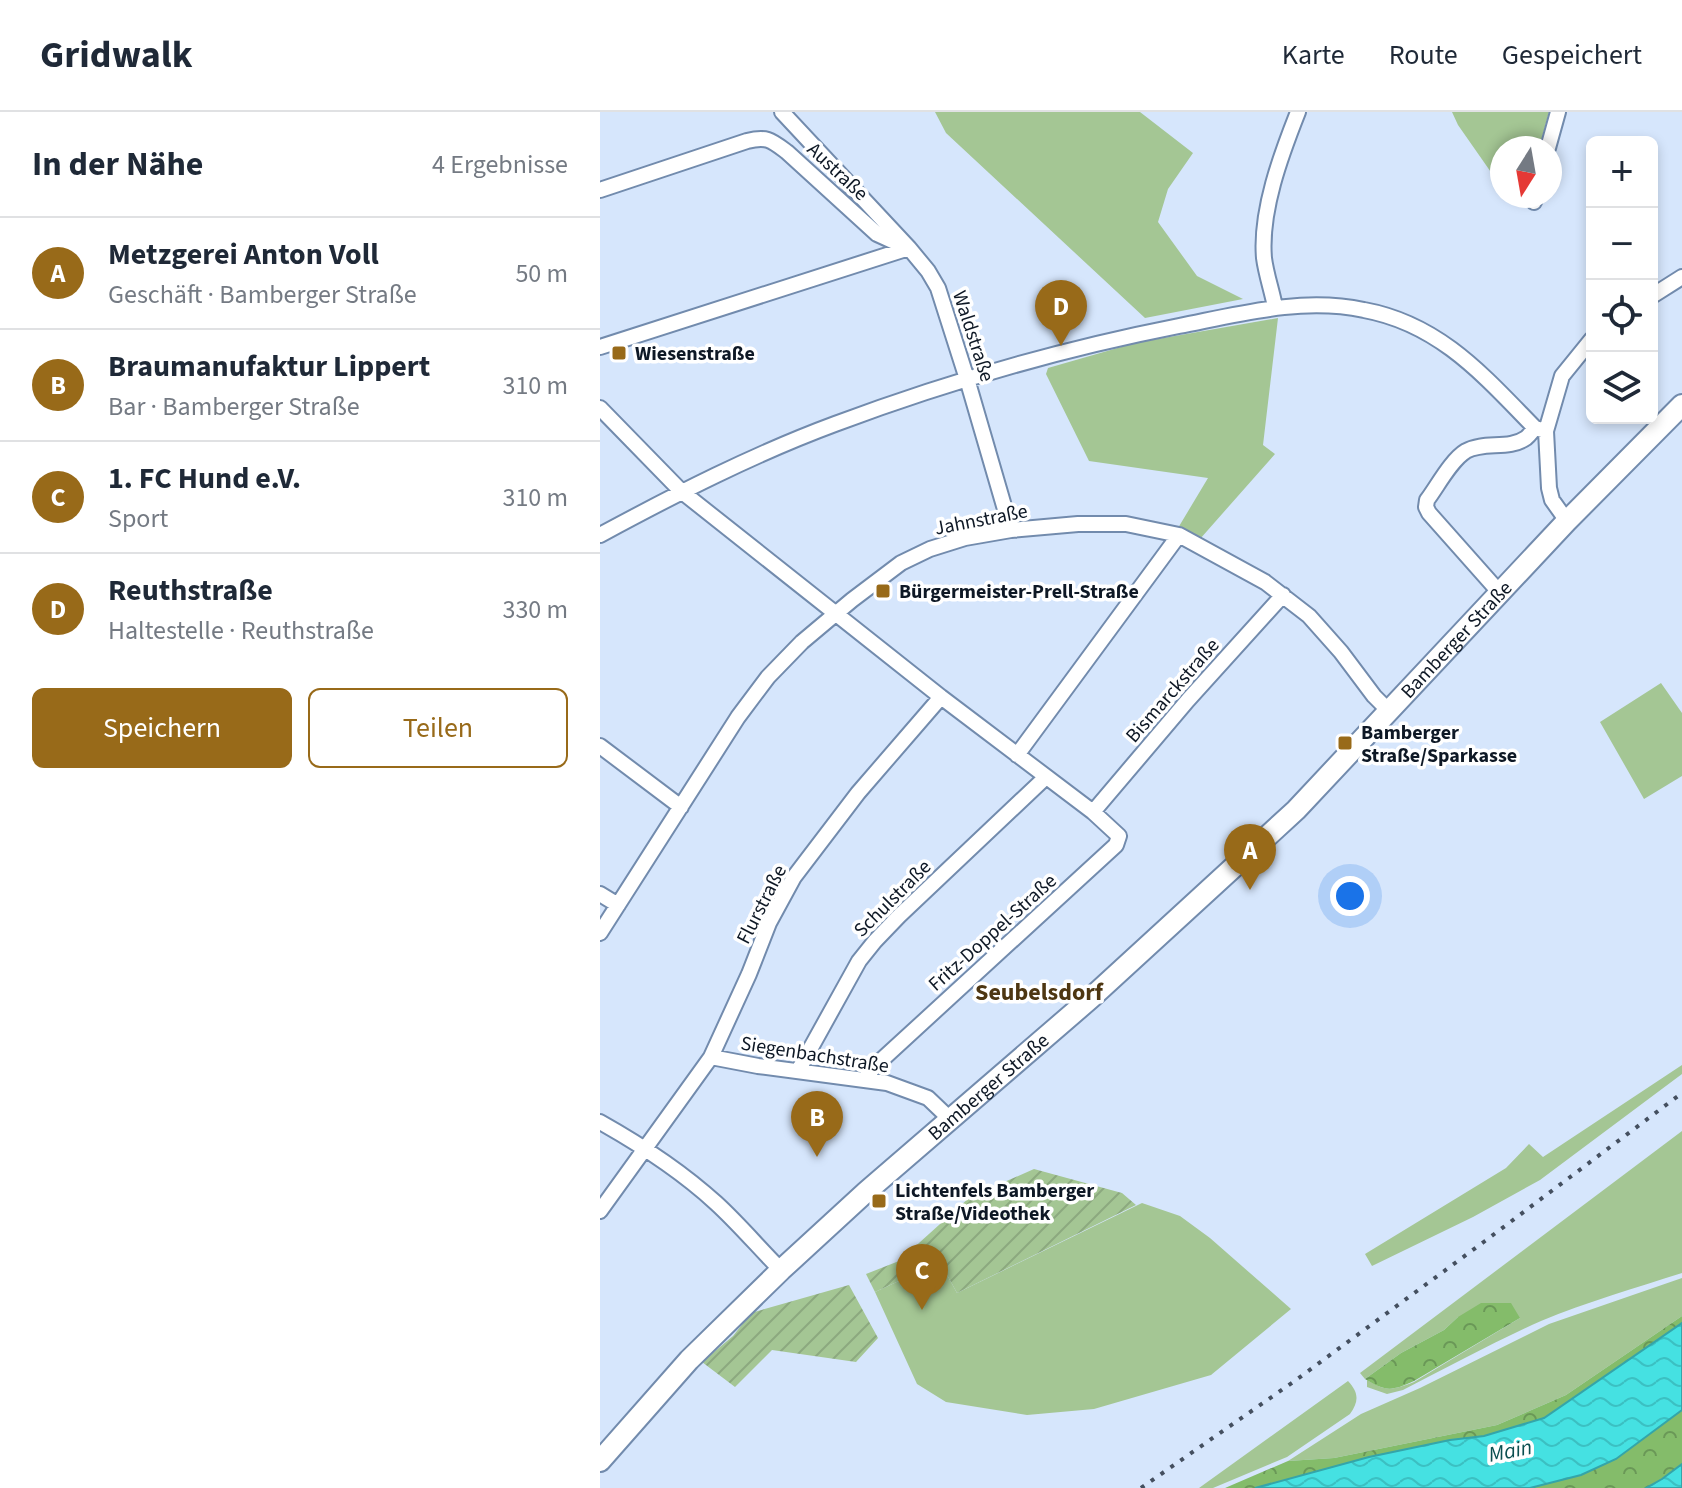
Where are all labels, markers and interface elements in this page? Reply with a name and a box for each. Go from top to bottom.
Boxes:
text: Gridwalk [40,28,192,82]
text: Karte [1282,35,1345,75]
text: Route [1389,35,1458,75]
text: Gespeichert [1502,35,1642,75]
street label: Austraße [801,136,874,207]
north arrow [1490,136,1562,208]
map controls [1586,136,1658,424]
button: + [1586,136,1658,208]
text: In der Nähe [32,140,203,189]
text: 4 Ergebnisse [432,146,568,183]
button: − [1586,208,1658,280]
text: Metzgerei Anton Voll [108,233,379,276]
text: A [51,255,65,292]
text: 50 m [515,255,568,292]
text: Geschäft · Bamberger Straße [108,276,417,313]
pin: D [1035,280,1087,346]
button: locate [1586,280,1658,352]
street label: Waldstraße [945,287,1001,386]
place label: Wiesenstraße [635,340,755,368]
marker: Wiesenstraße [610,344,628,362]
text: Braumanufaktur Lippert [108,345,430,388]
button: layers [1586,352,1658,424]
text: B [50,367,66,404]
text: 310 m [502,367,568,404]
text: Bar · Bamberger Straße [108,388,360,425]
text: 1. FC Hund e.V. [108,457,301,500]
text: C [50,479,66,516]
text: 310 m [502,479,568,516]
street label: Jahnstraße [932,497,1030,543]
text: Sport [108,500,168,537]
text: Reuthstraße [108,569,273,612]
street label: Bamberger Straße [1395,575,1519,705]
place label: Bürgermeister-Prell-Straße [899,578,1139,606]
marker: Bürgermeister-Prell-Straße [874,582,892,600]
text: D [50,591,66,628]
text: 330 m [502,591,568,628]
text: Haltestelle · Reuthstraße [108,612,374,649]
street label: Bismarckstraße [1119,632,1226,749]
button: Speichern [32,688,292,768]
button: Teilen [308,688,568,768]
place label: Bamberger Straße/Sparkasse [1361,719,1517,770]
marker: Bamberger Straße/Sparkasse [1336,734,1354,752]
pin: A [1224,824,1276,890]
street label: Schulstraße [848,854,938,944]
street label: Flurstraße [730,860,794,949]
street label: Fritz-Doppel-Straße [922,868,1063,998]
your location [1330,876,1370,916]
district label: Seubelsdorf [975,975,1104,1010]
street label: Bamberger Straße [922,1027,1055,1148]
street label: Siegenbachstraße [739,1029,891,1081]
pin: B [791,1091,843,1157]
place label: Lichtenfels Bamberger Straße/Videothek [895,1177,1094,1228]
marker: Lichtenfels Bamberger Straße/Videothek [870,1192,888,1210]
pin: C [896,1244,948,1310]
water label: Main [1486,1431,1535,1471]

